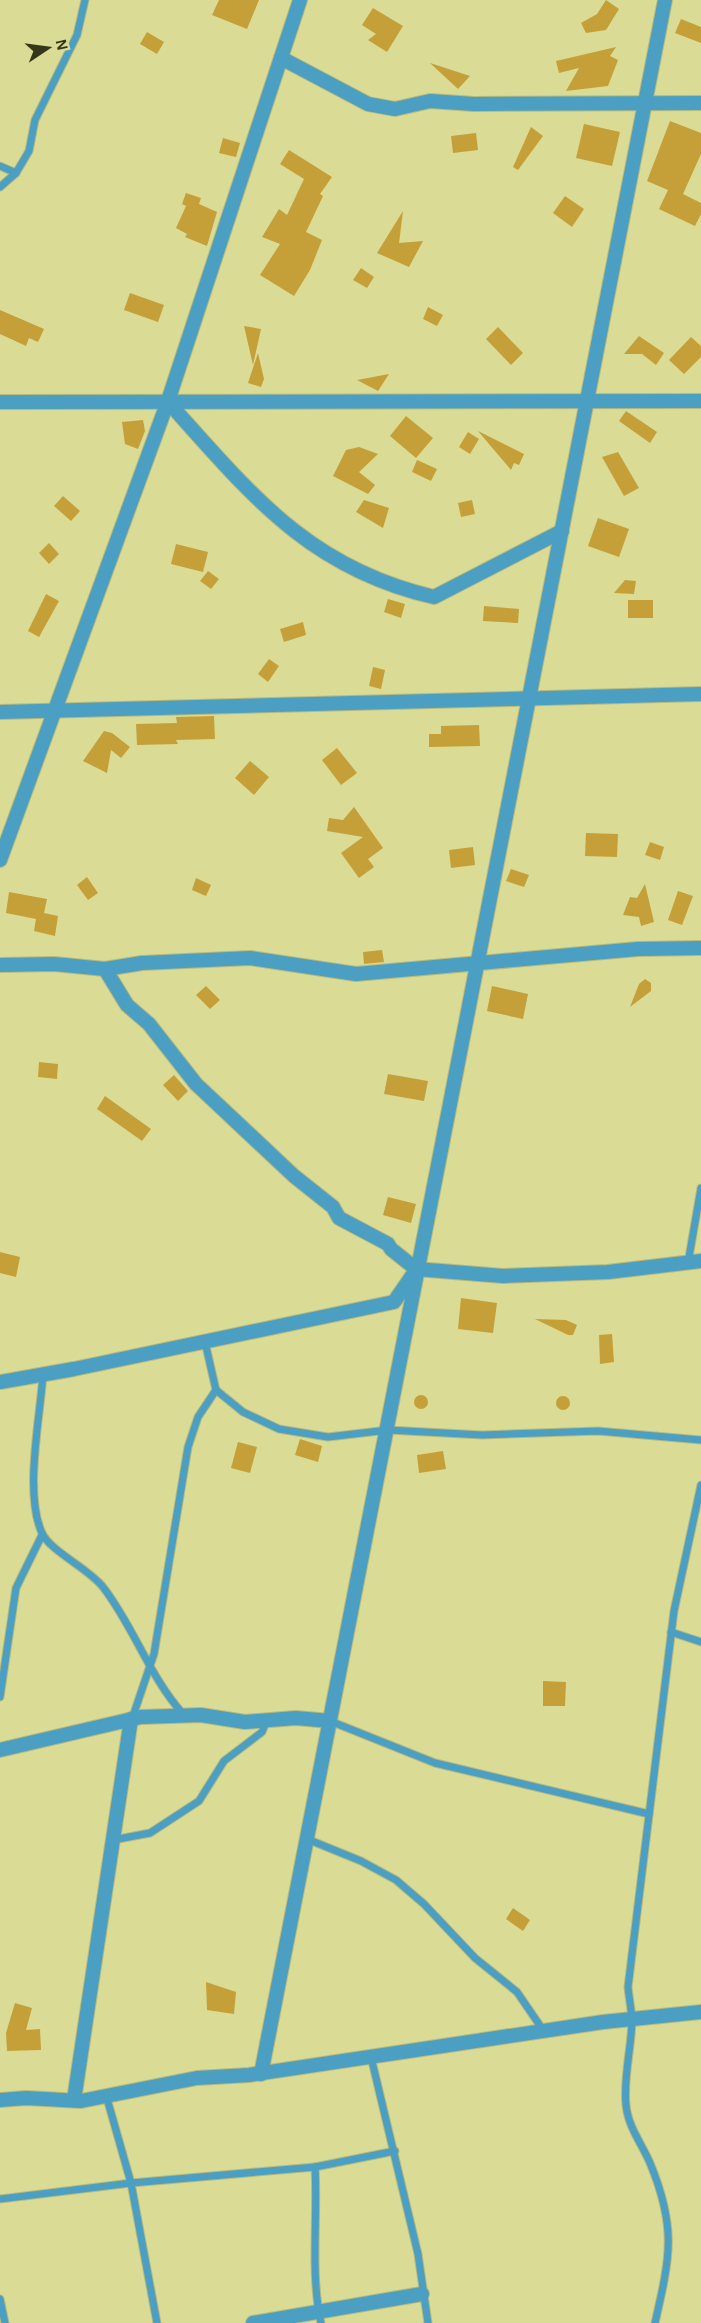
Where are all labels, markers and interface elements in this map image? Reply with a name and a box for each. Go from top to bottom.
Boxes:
north arrow [18,18,78,78]
text: N [53,38,71,52]

